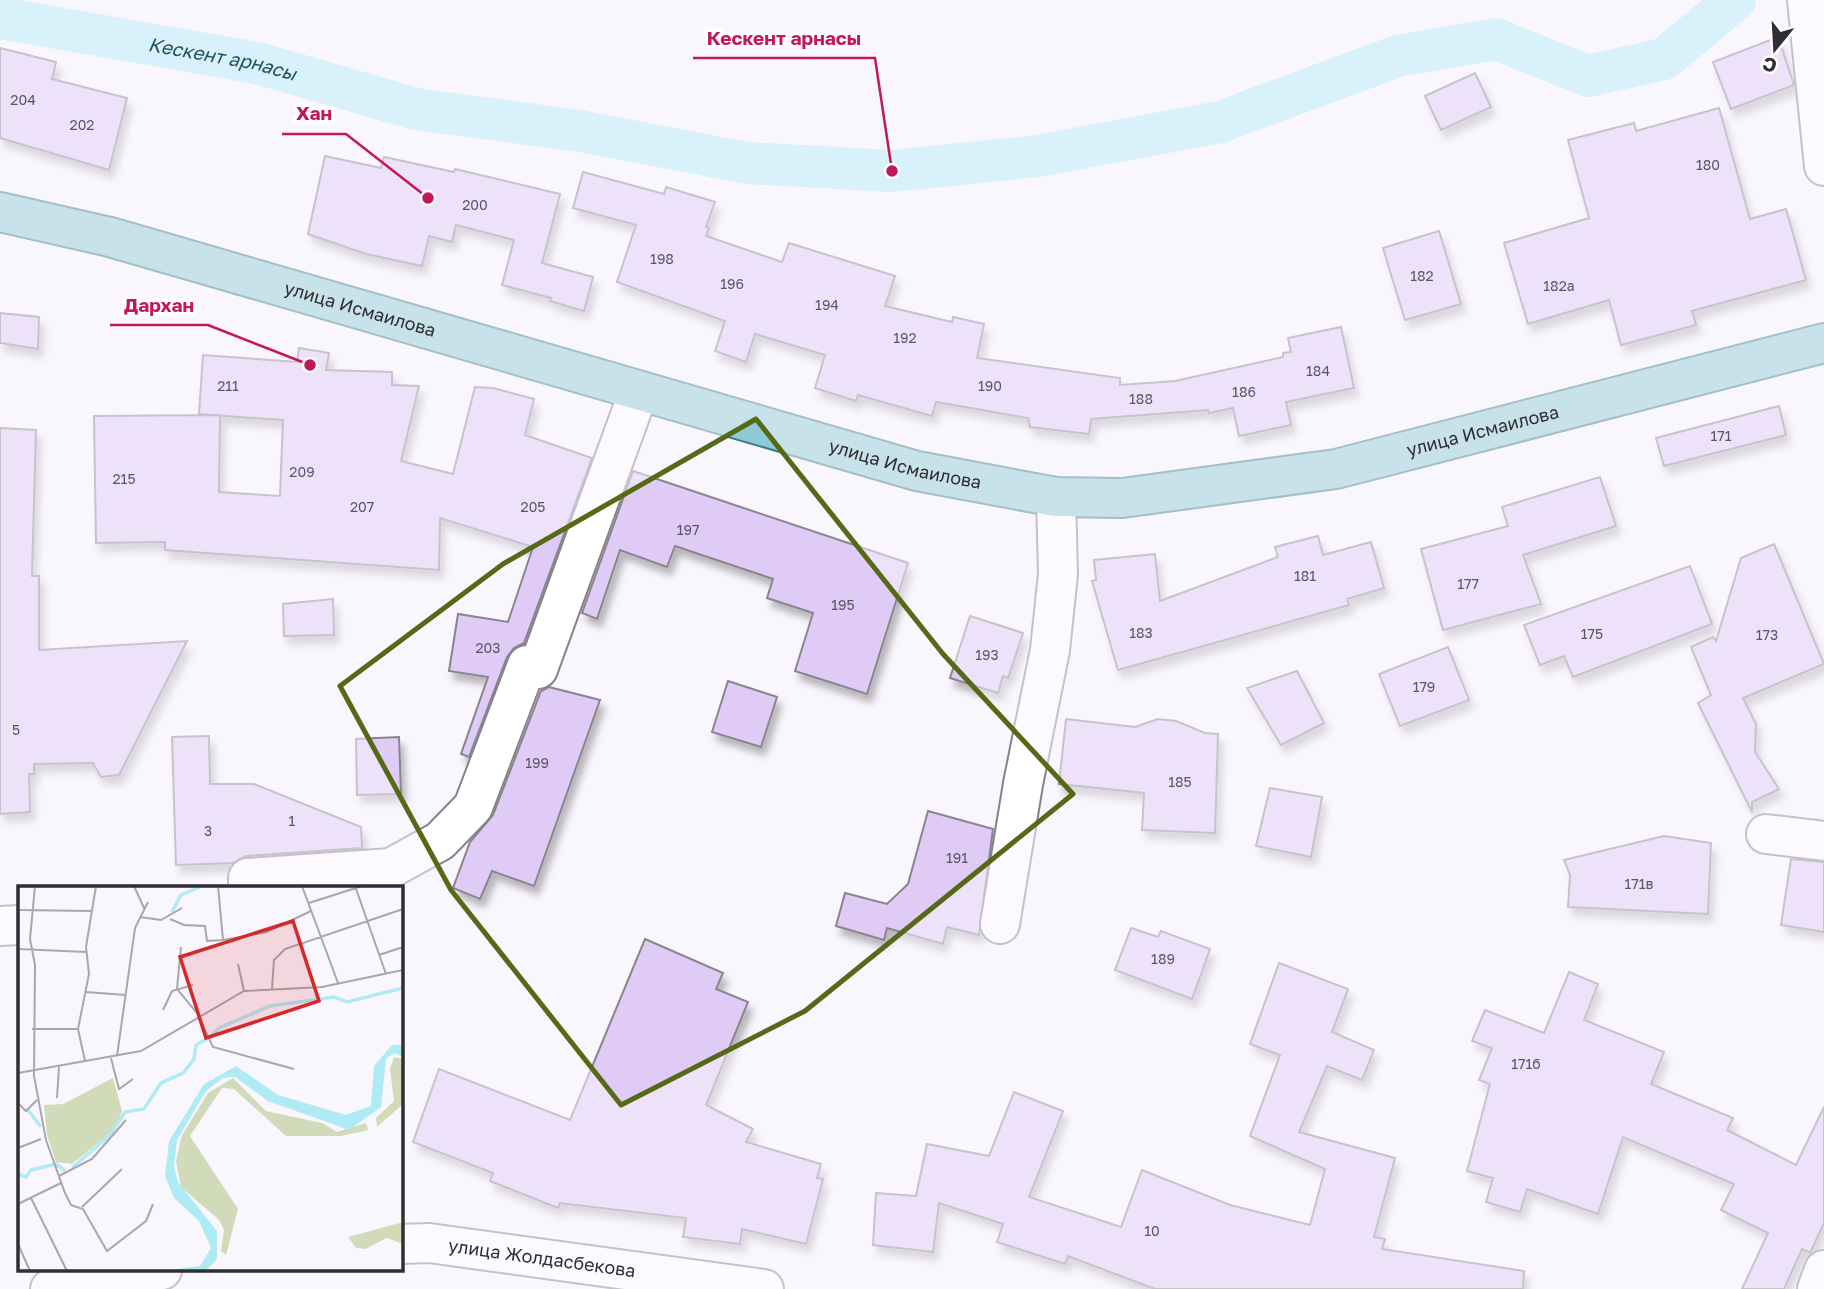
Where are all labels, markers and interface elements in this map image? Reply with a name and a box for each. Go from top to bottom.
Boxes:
north arrow [1740,14,1810,84]
callout: Кескент арнасы [693,18,875,58]
text: Кескент арнасы [707,26,861,49]
water label: Кескент арнасы [147,32,300,85]
text: С [1760,53,1780,79]
house number: 204 [10,91,36,108]
callout: Хан [282,94,346,134]
text: Хан [296,101,332,124]
house number: 202 [70,116,94,133]
house number: 180 [1696,156,1720,173]
house number: 200 [462,196,488,213]
house number: 198 [650,250,674,267]
house number: 182 [1410,267,1434,284]
house number: 196 [720,275,744,292]
street label: улица Исмаилова [282,276,438,341]
house number: 182а [1543,277,1575,294]
callout: Дархан [110,285,208,325]
text: Дархан [124,293,194,316]
house number: 194 [815,296,839,313]
house number: 192 [893,329,917,346]
house number: 184 [1306,362,1330,379]
house number: 211 [217,377,239,394]
house number: 190 [978,377,1002,394]
house number: 186 [1232,383,1256,400]
house number: 188 [1129,390,1153,407]
street label: улица Исмаилова [1404,400,1561,460]
house number: 171 [1711,427,1732,444]
street label: улица Исмаилова [826,434,983,493]
house number: 209 [289,463,315,480]
house number: 215 [112,470,136,487]
house number: 207 [350,498,374,515]
house number: 205 [521,498,545,515]
house number: 197 [677,521,699,538]
house number: 181 [1294,567,1316,584]
house number: 177 [1457,575,1479,592]
house number: 195 [831,596,855,613]
house number: 183 [1129,624,1153,641]
house number: 175 [1581,625,1603,642]
house number: 173 [1756,626,1778,643]
house number: 203 [476,639,501,656]
house number: 193 [975,646,999,663]
house number: 179 [1413,678,1435,695]
house number: 5 [12,721,20,738]
house number: 199 [525,754,549,771]
house number: 185 [1168,773,1192,790]
house number: 1 [289,812,296,829]
house number: 3 [204,822,212,839]
house number: 191 [946,849,968,866]
house number: 171в [1625,875,1654,892]
inset map [18,886,402,1272]
house number: 189 [1151,950,1175,967]
house number: 171б [1511,1055,1541,1072]
house number: 10 [1144,1222,1160,1239]
street label: улица Жолдасбекова [447,1234,637,1281]

